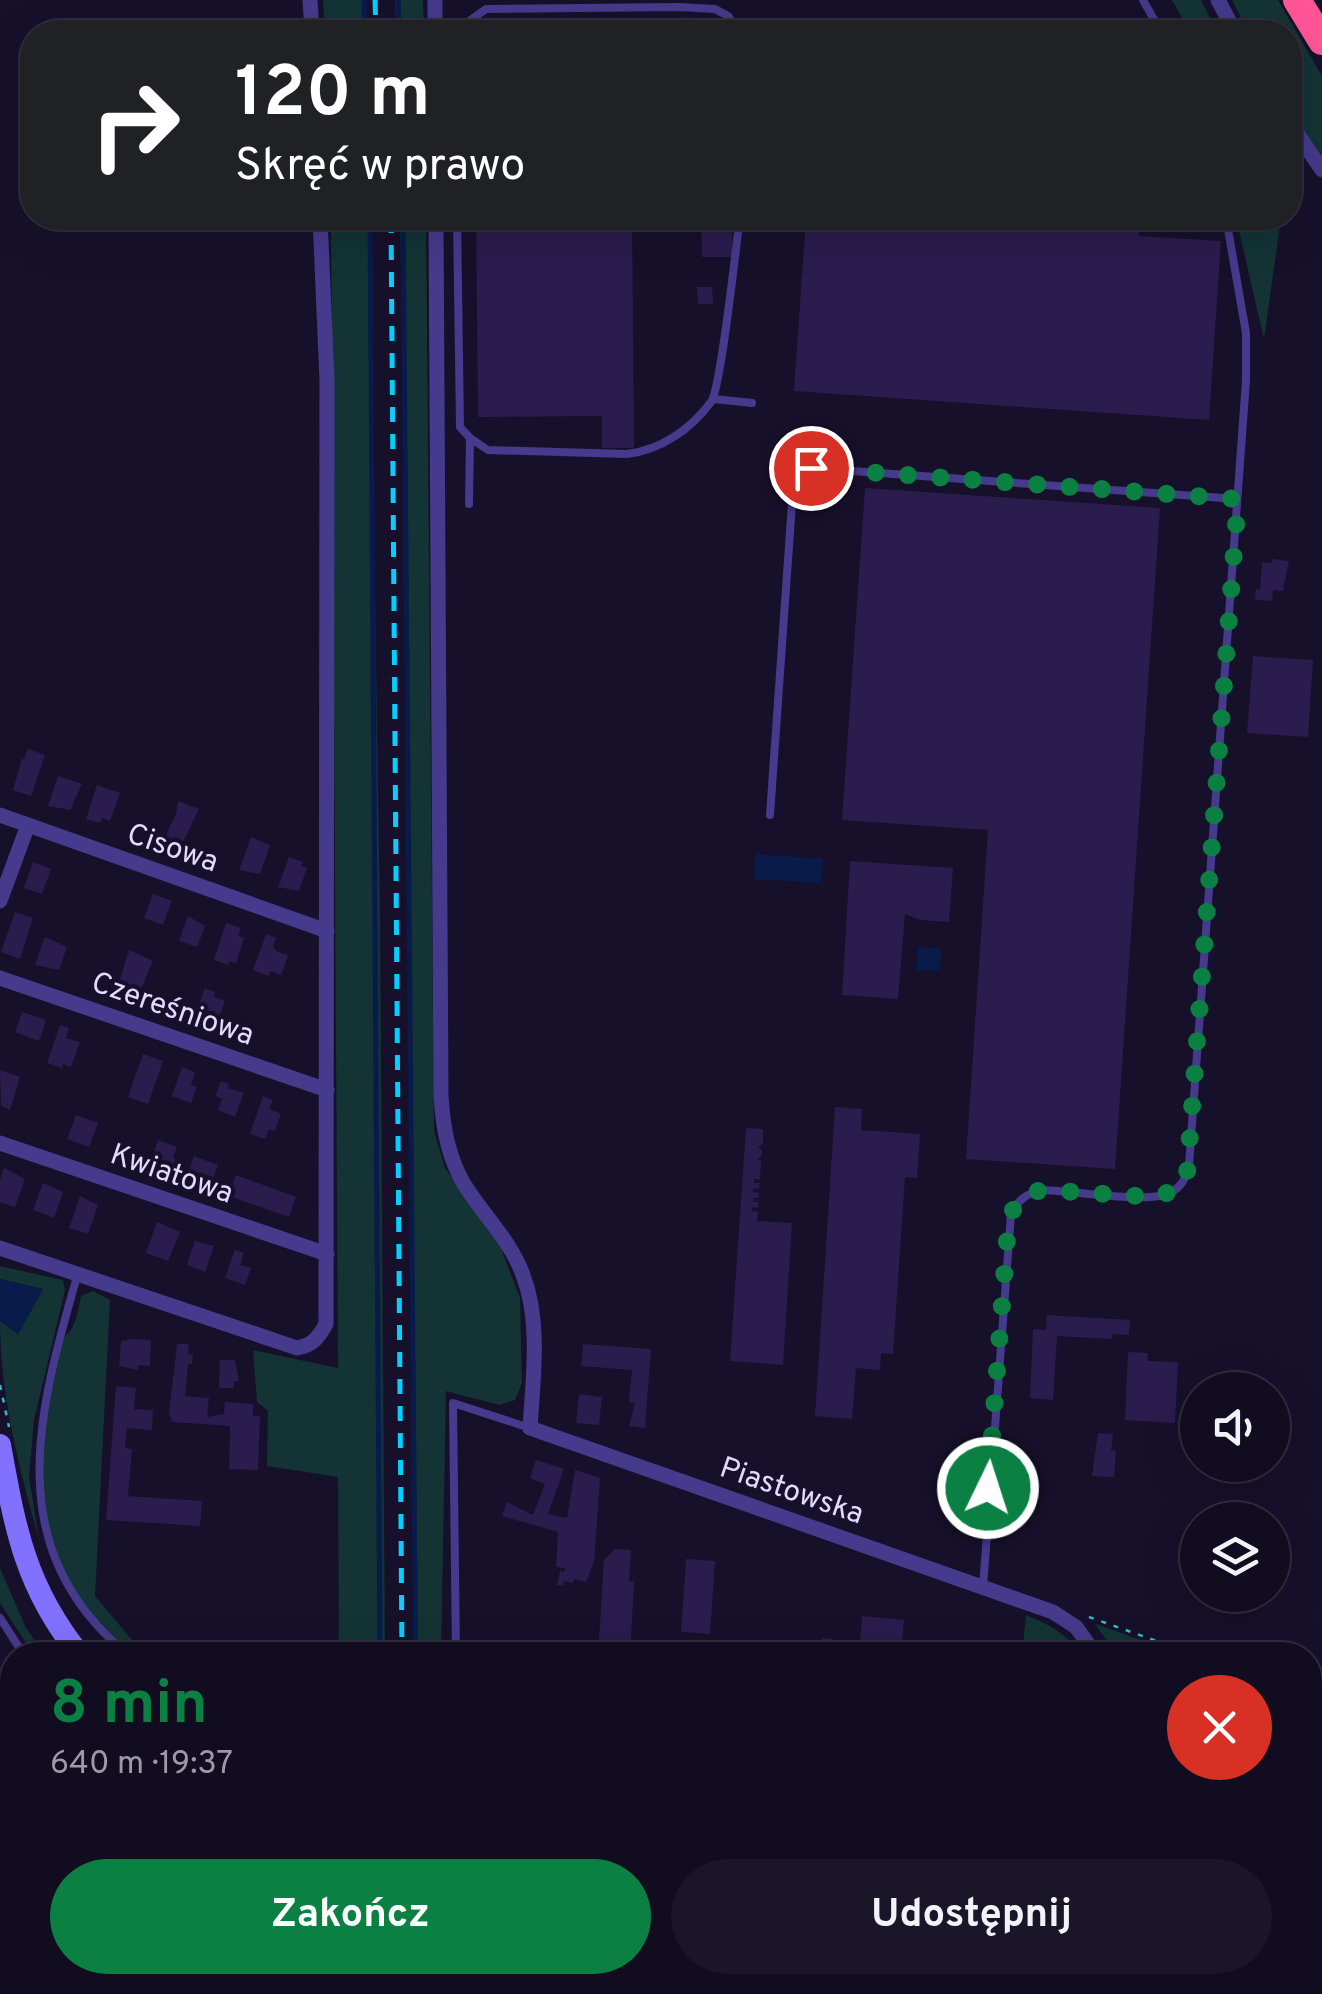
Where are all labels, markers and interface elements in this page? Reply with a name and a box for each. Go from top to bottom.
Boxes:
text: 120 m [235,52,431,141]
icon: right [70,60,200,190]
text: Skręć w prawo [235,139,525,196]
pin [769,426,854,511]
icon: arrive [784,441,839,496]
street label: Cisowa [122,817,223,882]
street label: Czereśniowa [86,965,258,1055]
street label: Kwiatowa [105,1137,238,1214]
map controls [1180,1372,1290,1612]
button: sound [1180,1372,1290,1482]
position arrow [936,1436,1040,1540]
street label: Piastowska [714,1450,868,1534]
button: layers [1180,1502,1290,1612]
text: 8 min [50,1669,208,1745]
button: close [1167,1675,1272,1780]
text: 640 m · 19:37 [50,1745,233,1785]
button: Zakończ [50,1859,651,1974]
button: Udostępnij [671,1859,1272,1974]

